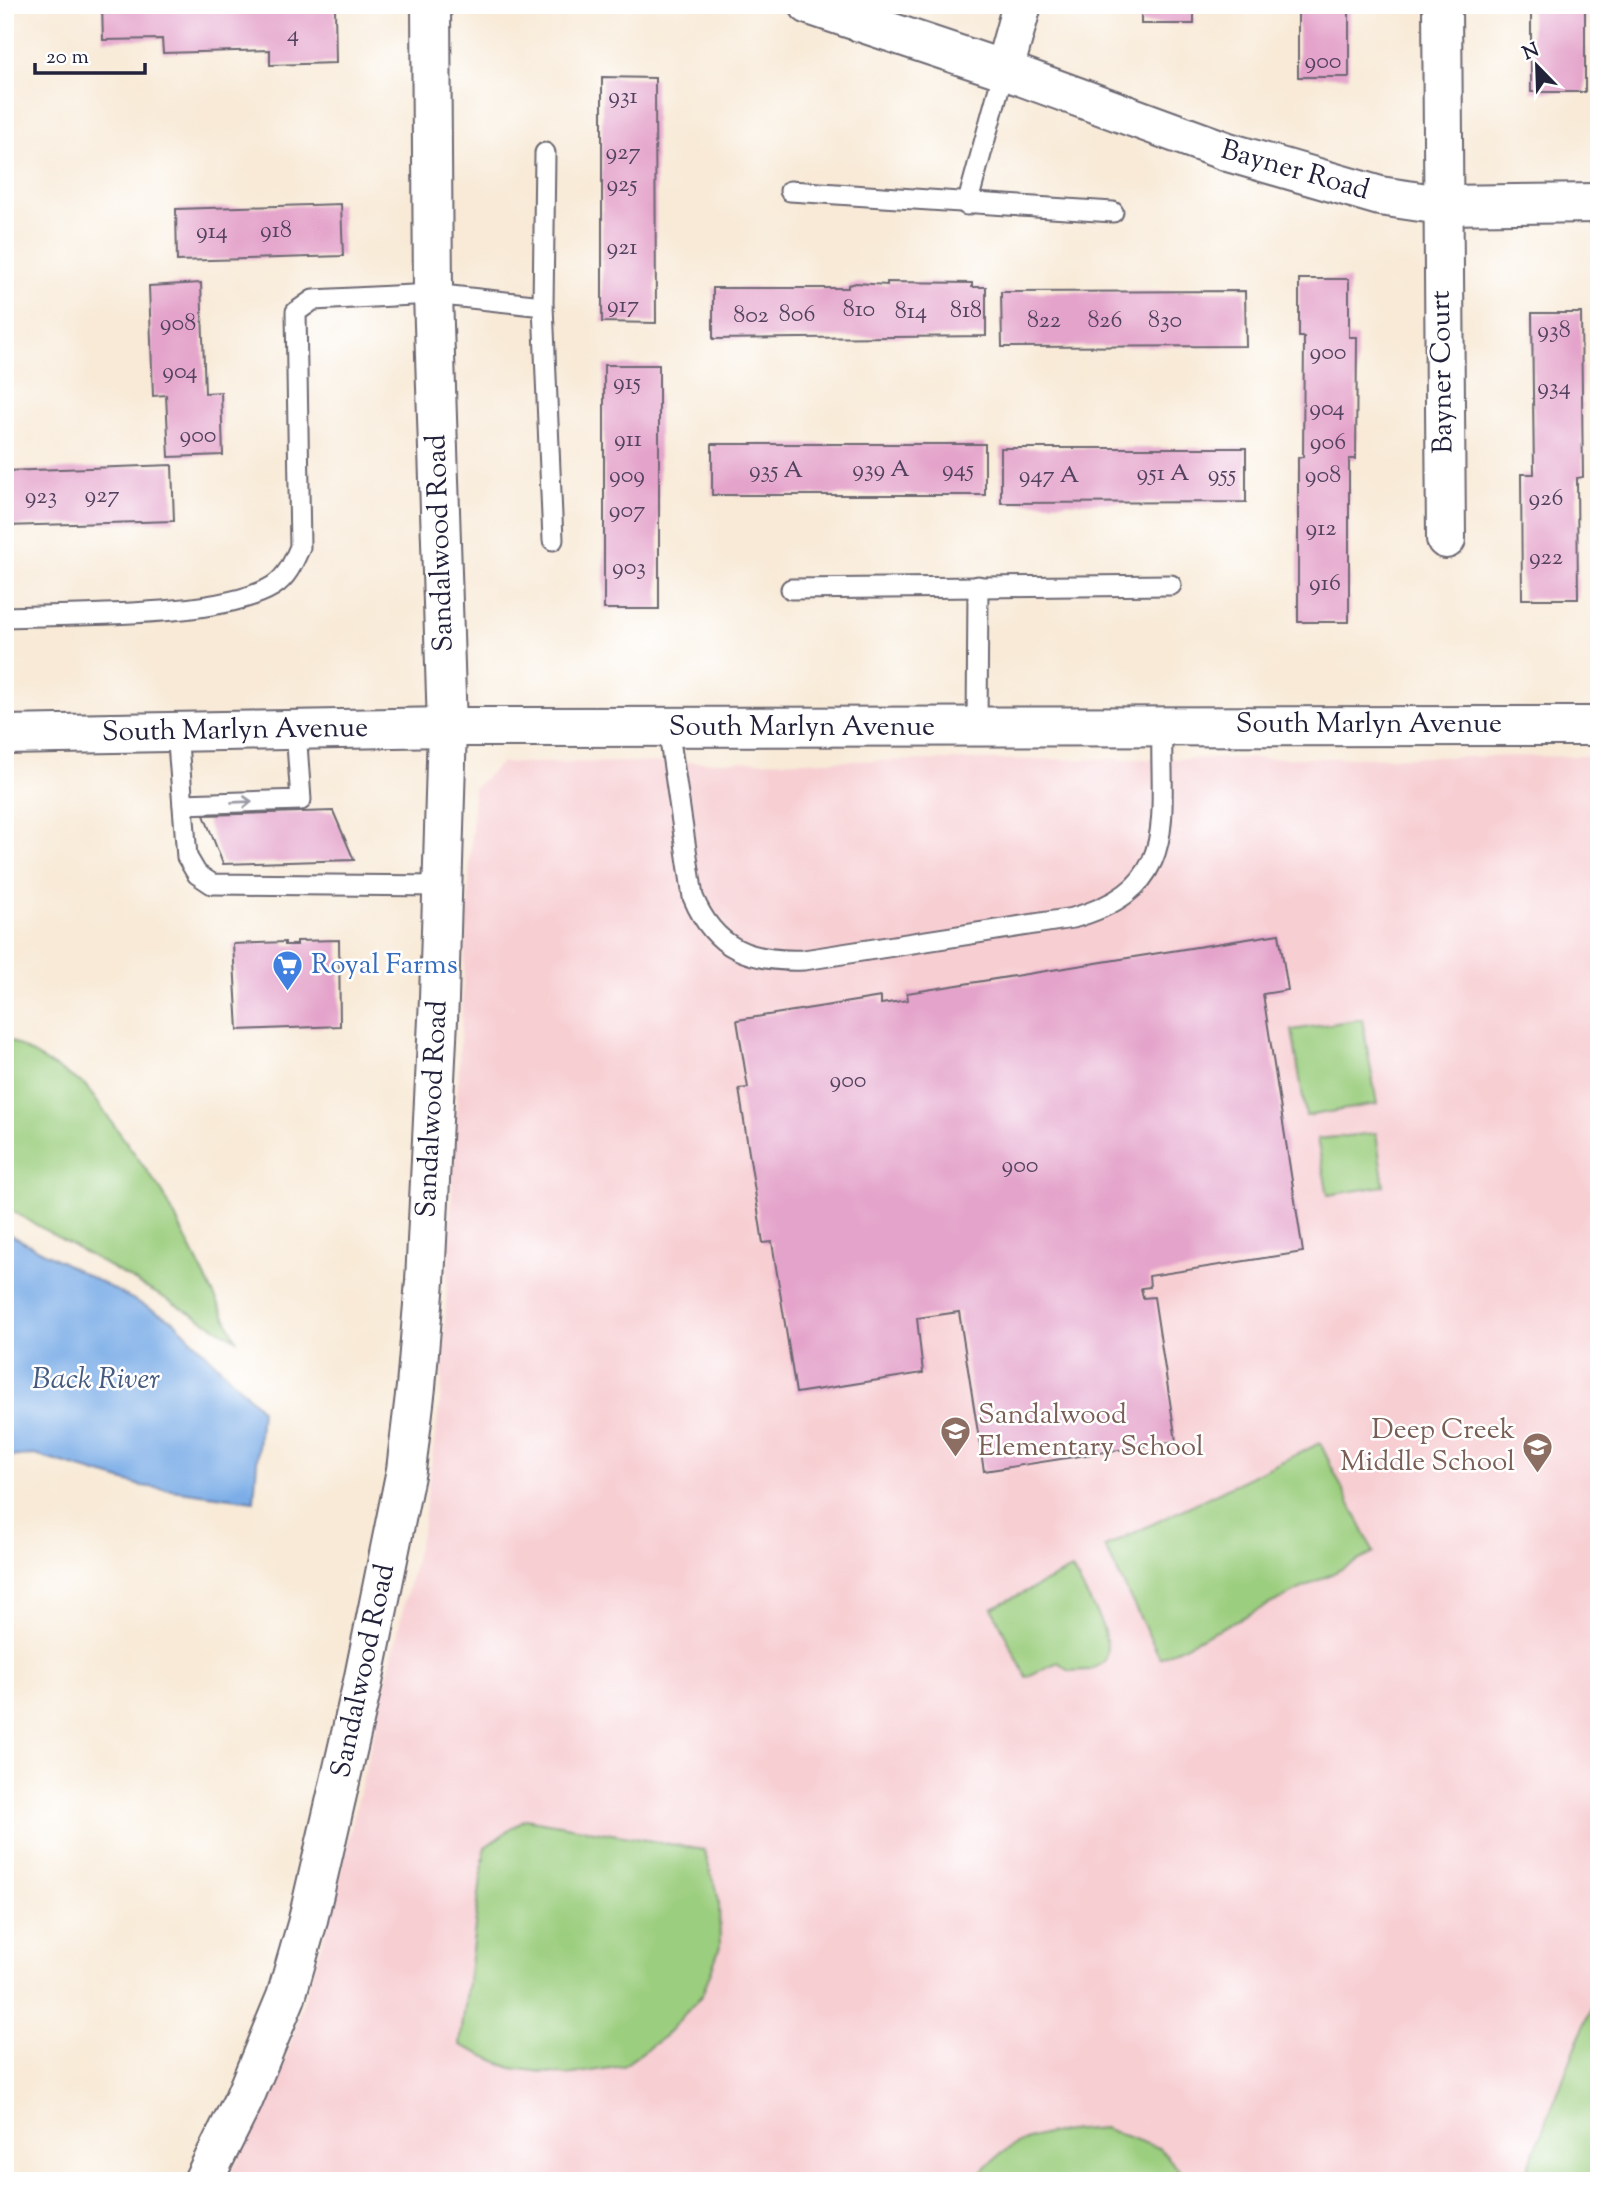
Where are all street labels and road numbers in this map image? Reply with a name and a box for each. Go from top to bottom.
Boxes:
street label: Bayner Road [1216,131,1374,211]
street label: Bayner Court [1422,290,1464,454]
street label: Sandalwood Road [417,433,465,652]
street label: South Marlyn Avenue [1236,705,1502,745]
street label: South Marlyn Avenue [669,708,935,748]
street label: South Marlyn Avenue [102,709,368,753]
street label: Sandalwood Road [407,999,459,1219]
street label: Sandalwood Road [322,1560,406,1782]

